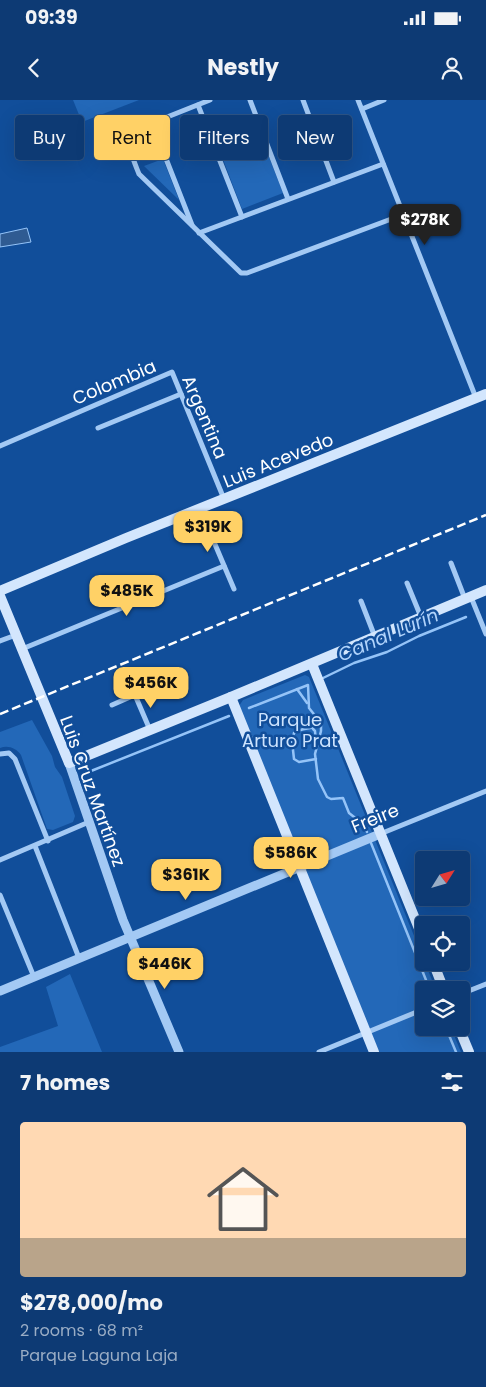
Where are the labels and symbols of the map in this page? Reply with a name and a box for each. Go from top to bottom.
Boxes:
pin: $278K [390,204,460,246]
street label: Colombia [68,353,160,411]
street label: Argentina [176,371,234,463]
street label: Luis Acevedo [219,426,337,494]
pin: $319K [173,510,243,553]
pin: $485K [92,574,162,617]
water label: Canal Lurín [333,602,443,668]
pin: $456K [116,666,186,709]
park label: Parque Arturo Prat [242,707,338,753]
street label: Luis Cruz Martínez [54,712,132,870]
street label: Freire [347,797,403,839]
pin: $586K [256,836,326,879]
north arrow [415,851,470,906]
pin: $361K [151,858,221,901]
pin: $446K [130,948,200,990]

